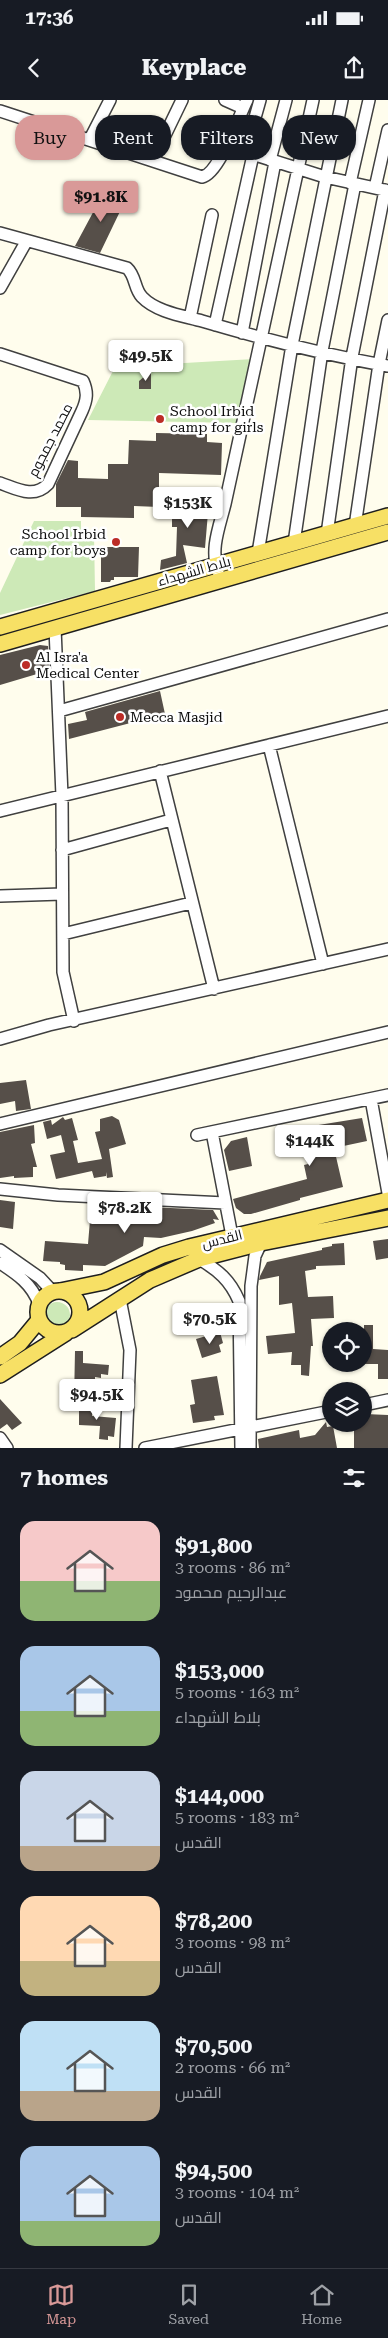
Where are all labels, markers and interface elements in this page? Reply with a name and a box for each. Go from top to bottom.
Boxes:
text: 17:36 [25,6,74,29]
icon: back [20,54,48,82]
icon: share [340,54,368,82]
text: Keyplace [142,55,246,80]
chip: Buy [15,115,85,160]
chip: Rent [95,115,171,160]
chip: Filters [181,115,272,160]
chip: New [282,115,356,160]
pin: $91.8K [60,180,142,223]
text: $91.8K [74,187,128,206]
pin: $49.5K [105,340,187,382]
text: $49.5K [119,346,173,365]
street label: محمد جمجوم [25,401,77,480]
place label: School Irbid camp for girls [170,403,264,435]
marker: School Irbid camp for girls [154,413,166,425]
pin: $153K [153,486,223,529]
text: $153K [164,493,212,512]
place label: School Irbid camp for boys [10,526,106,558]
marker: School Irbid camp for boys [110,536,122,548]
street label: بلاط الشهداء [156,553,232,589]
place label: Al Isra'a Medical Center [36,649,139,681]
marker: Al Isra'a Medical Center [20,659,32,671]
place label: Mecca Masjid [130,709,223,725]
marker: Mecca Masjid [114,711,126,723]
pin: $144K [275,1124,345,1167]
text: $144K [286,1131,334,1150]
pin: $78.2K [84,1192,166,1234]
text: $78.2K [98,1198,152,1217]
street label: القدس [200,1226,244,1252]
pin: $70.5K [169,1302,251,1345]
text: $70.5K [183,1309,237,1328]
map controls [322,1322,372,1432]
button: locate [322,1322,372,1372]
pin: $94.5K [56,1378,138,1421]
button: layers [322,1382,372,1432]
text: $94.5K [70,1385,124,1404]
icon: filters [340,1464,368,1492]
text: 7 homes [20,1466,108,1490]
text: $91,800 [175,1534,252,1558]
icon: home [60,1541,120,1601]
text: 3 rooms · 86 m² [175,1558,290,1577]
text: عبدالرحيم محمود [175,1583,287,1602]
text: $153,000 [175,1659,264,1683]
icon: home [60,1666,120,1726]
text: 5 rooms · 163 m² [175,1683,299,1702]
text: بلاط الشهداء [175,1708,261,1727]
text: $144,000 [175,1784,264,1808]
icon: home [60,1791,120,1851]
text: 5 rooms · 183 m² [175,1808,299,1827]
text: القدس [175,1833,222,1852]
text: $78,200 [175,1909,252,1933]
icon: home [60,1916,120,1976]
text: 3 rooms · 98 m² [175,1933,290,1952]
text: القدس [175,1958,222,1977]
text: $70,500 [175,2034,252,2058]
icon: home [60,2041,120,2101]
text: 2 rooms · 66 m² [175,2058,290,2077]
text: القدس [175,2083,222,2102]
text: $94,500 [175,2159,252,2183]
icon: home [60,2166,120,2226]
text: 3 rooms · 104 m² [175,2183,299,2202]
text: القدس [175,2208,222,2227]
tab: Map [46,2281,76,2327]
tab: Saved [168,2281,209,2327]
tab: Home [301,2281,342,2327]

